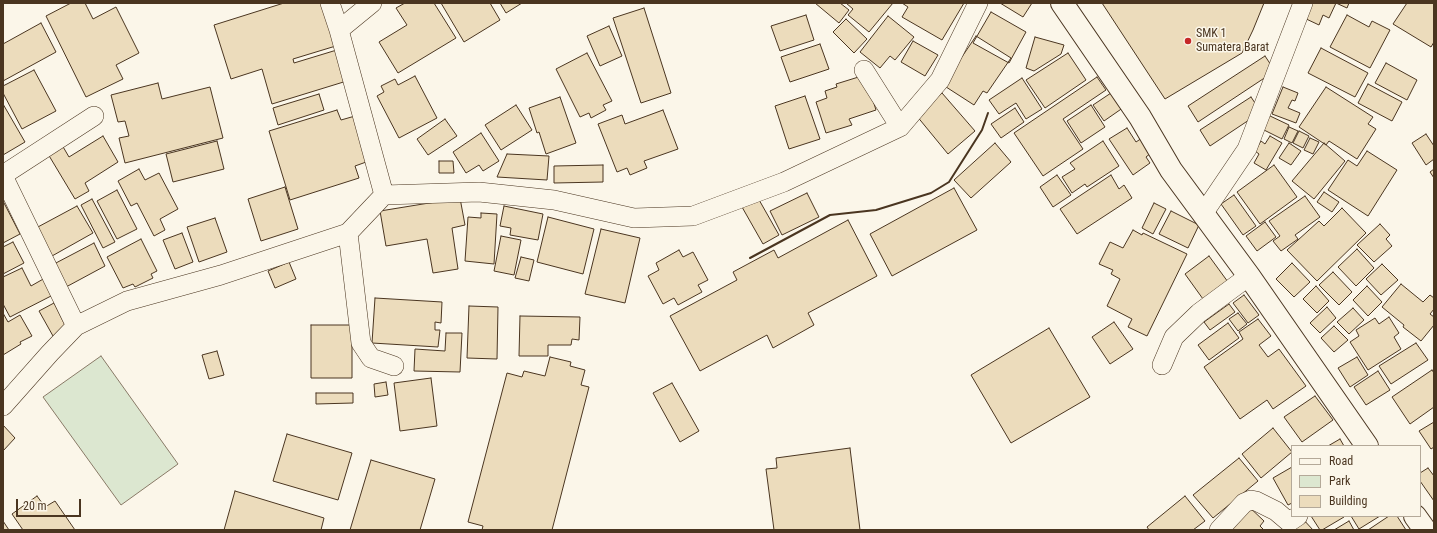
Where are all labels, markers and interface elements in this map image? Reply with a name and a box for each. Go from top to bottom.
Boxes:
place label: SMK 1 Sumatera Barat [1196,27,1269,55]
marker: SMK 1 Sumatera Barat [1183,36,1193,46]
legend [1291,445,1421,517]
text: Road [1329,454,1353,468]
text: Park [1329,474,1350,488]
scale bar [18,491,83,517]
text: Building [1329,494,1367,508]
text: 20 m [23,499,47,513]

